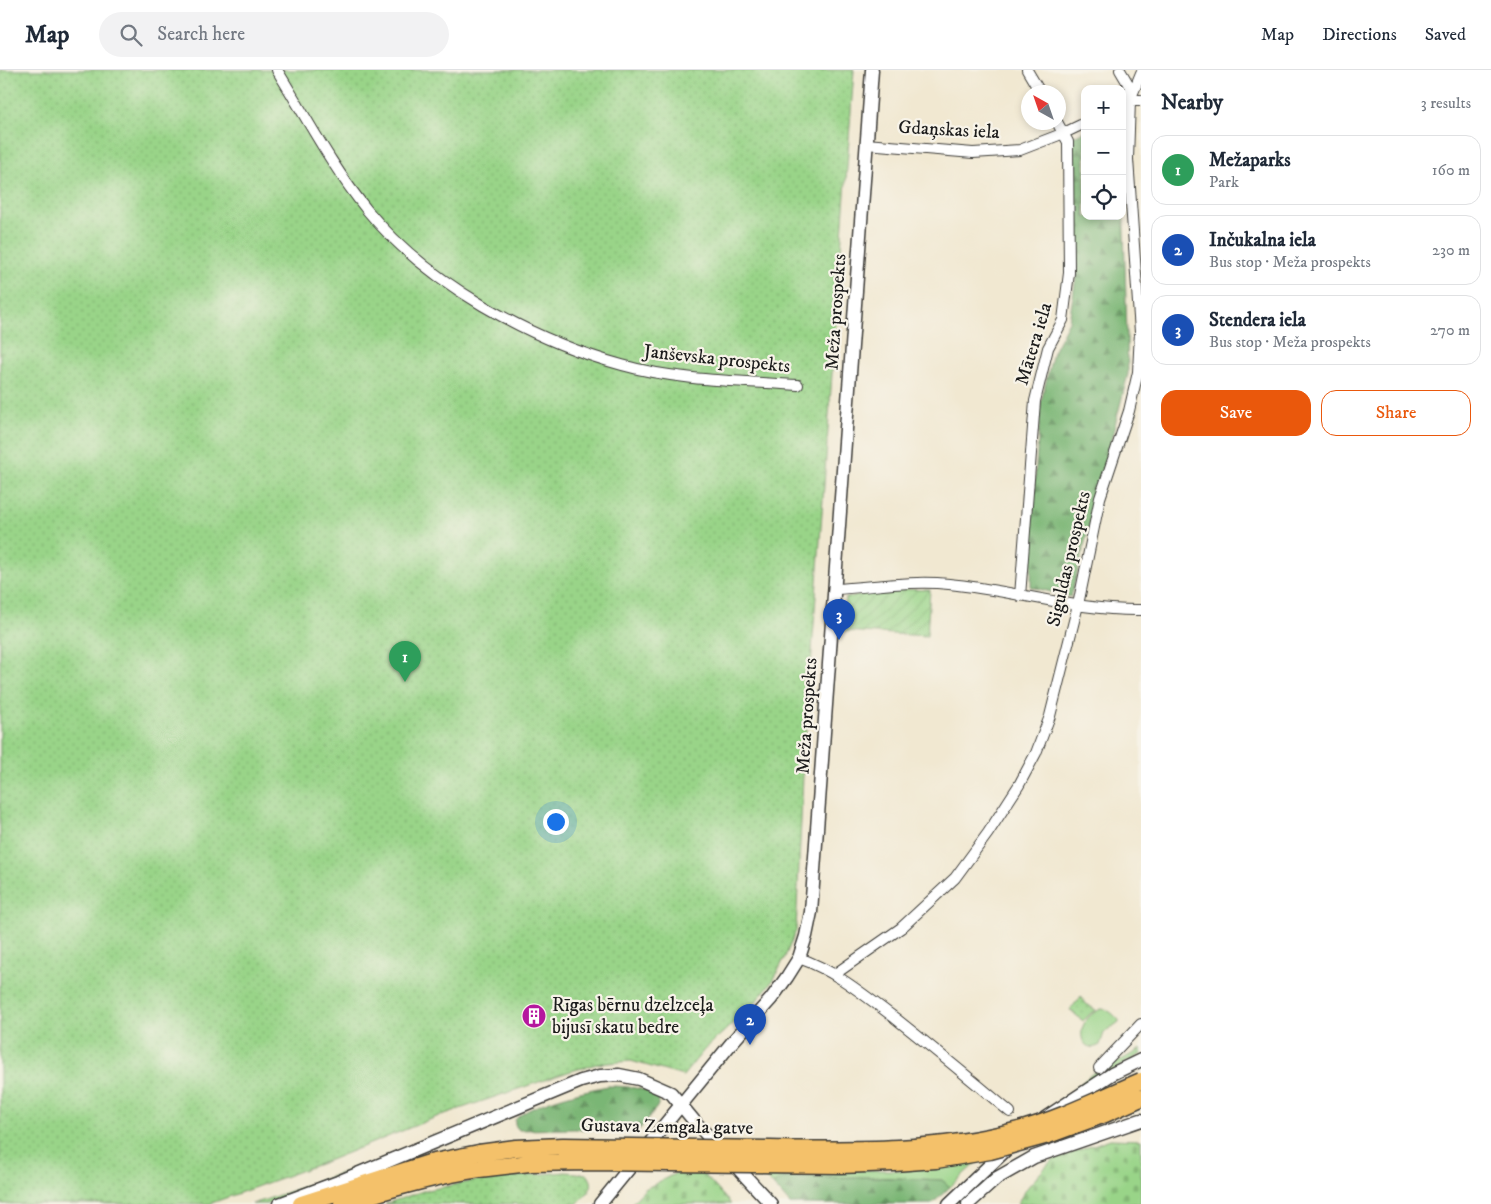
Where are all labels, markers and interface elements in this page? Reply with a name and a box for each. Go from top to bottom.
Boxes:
search box [99,12,449,57]
text: Map [25,20,69,50]
icon: search [117,21,145,49]
text: Search here [157,23,245,46]
text: Map [1261,24,1294,46]
text: Directions [1322,24,1397,46]
text: Saved [1425,24,1466,46]
north arrow [1021,85,1066,130]
map controls [1081,85,1126,220]
button: + [1081,85,1126,130]
text: Nearby [1161,90,1223,116]
text: 3 results [1421,93,1471,113]
street label: Gdaņskas iela [898,116,1000,144]
button: − [1081,130,1126,175]
text: Mežaparks [1209,149,1291,172]
text: 1 [1175,160,1181,180]
text: 160 m [1432,160,1470,180]
text: Park [1209,172,1239,192]
button: locate [1081,175,1126,220]
text: Inčukalna iela [1209,229,1316,252]
text: 2 [1174,240,1182,260]
text: 230 m [1432,240,1470,260]
text: Bus stop · Meža prospekts [1209,252,1371,272]
street label: Meža prospekts [820,253,852,371]
street label: Mātera iela [1011,300,1057,388]
text: Stendera iela [1209,309,1306,332]
text: 3 [1175,320,1181,340]
text: 270 m [1430,320,1470,340]
text: Bus stop · Meža prospekts [1209,332,1371,352]
street label: Janševska prospekts [641,340,791,378]
button: Save [1161,390,1311,436]
button: Share [1321,390,1471,436]
street label: Siguldas prospekts [1042,489,1096,629]
pin: 3 [823,599,855,640]
pin: 1 [389,641,421,682]
street label: Meža prospekts [791,657,823,775]
your location [543,809,569,835]
place label: Rīgas bērnu dzelzceļa bijusī skatu bedre [552,994,714,1039]
building icon: Rīgas bērnu dzelzceļa bijusī skatu bedre [521,1003,547,1029]
pin: 2 [734,1004,766,1045]
street label: Gustava Zemgala gatve [581,1114,754,1140]

